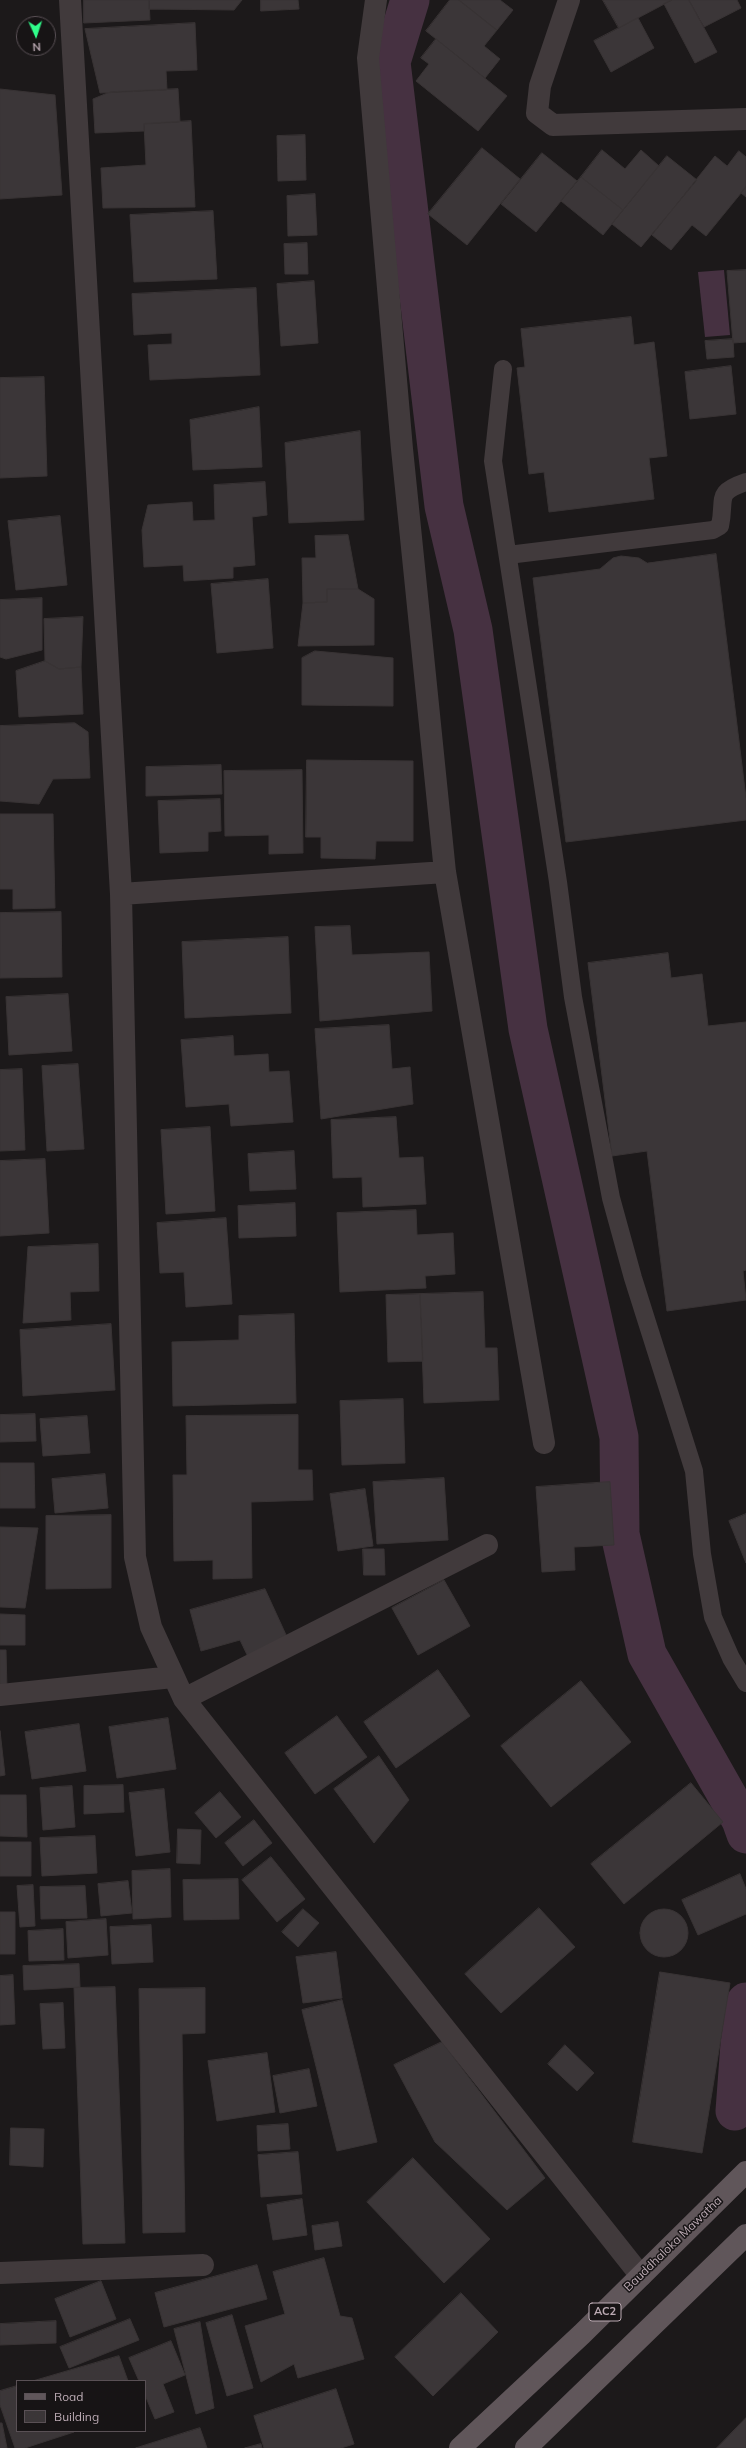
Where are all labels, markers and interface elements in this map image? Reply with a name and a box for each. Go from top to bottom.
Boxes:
north arrow [16,16,56,56]
text: N [32,40,41,54]
street label: Bauddhaloka Mawatha [621,2194,725,2294]
road number: AC2 [589,2303,621,2321]
legend [16,2380,146,2432]
text: Road [54,2389,83,2404]
text: Building [54,2409,99,2424]

